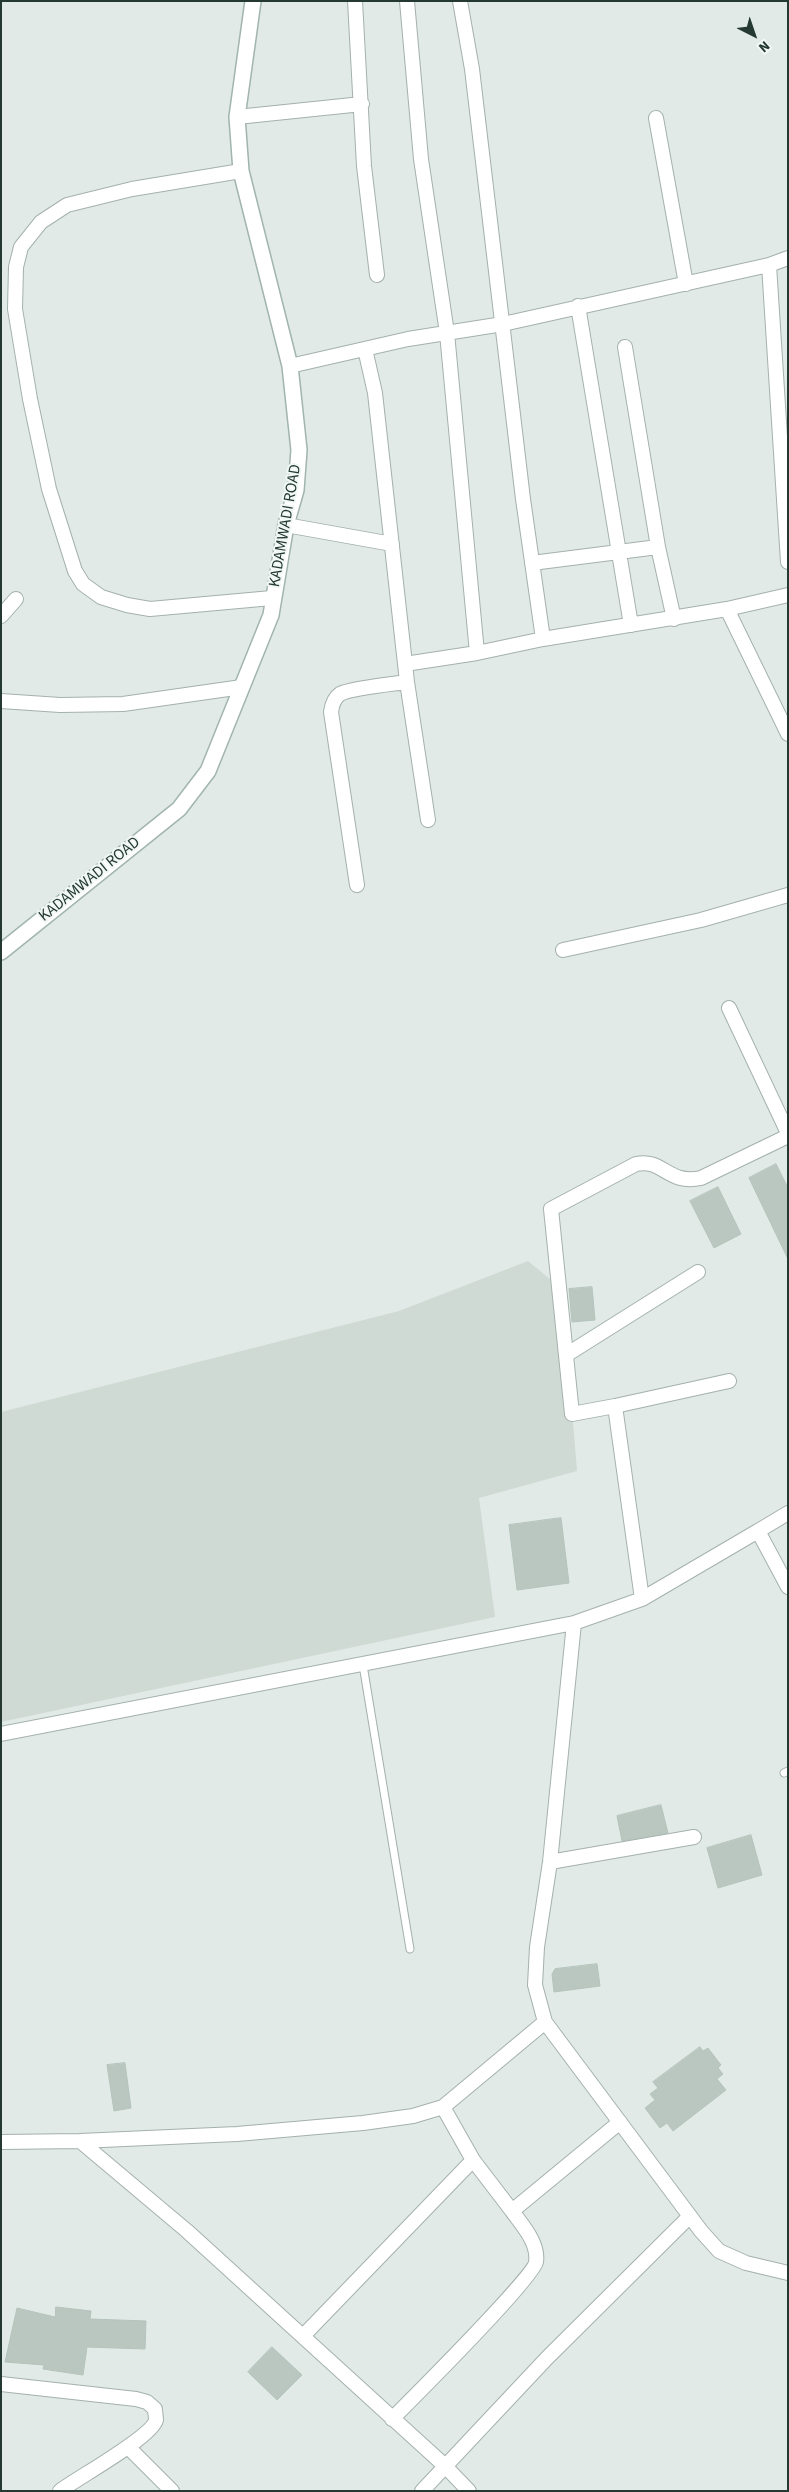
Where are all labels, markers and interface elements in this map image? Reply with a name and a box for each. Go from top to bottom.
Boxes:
north arrow [729,10,779,60]
text: N [754,36,774,57]
street label: KADAMWADI ROAD [266,463,306,589]
street label: KADAMWADI ROAD [36,833,144,927]

